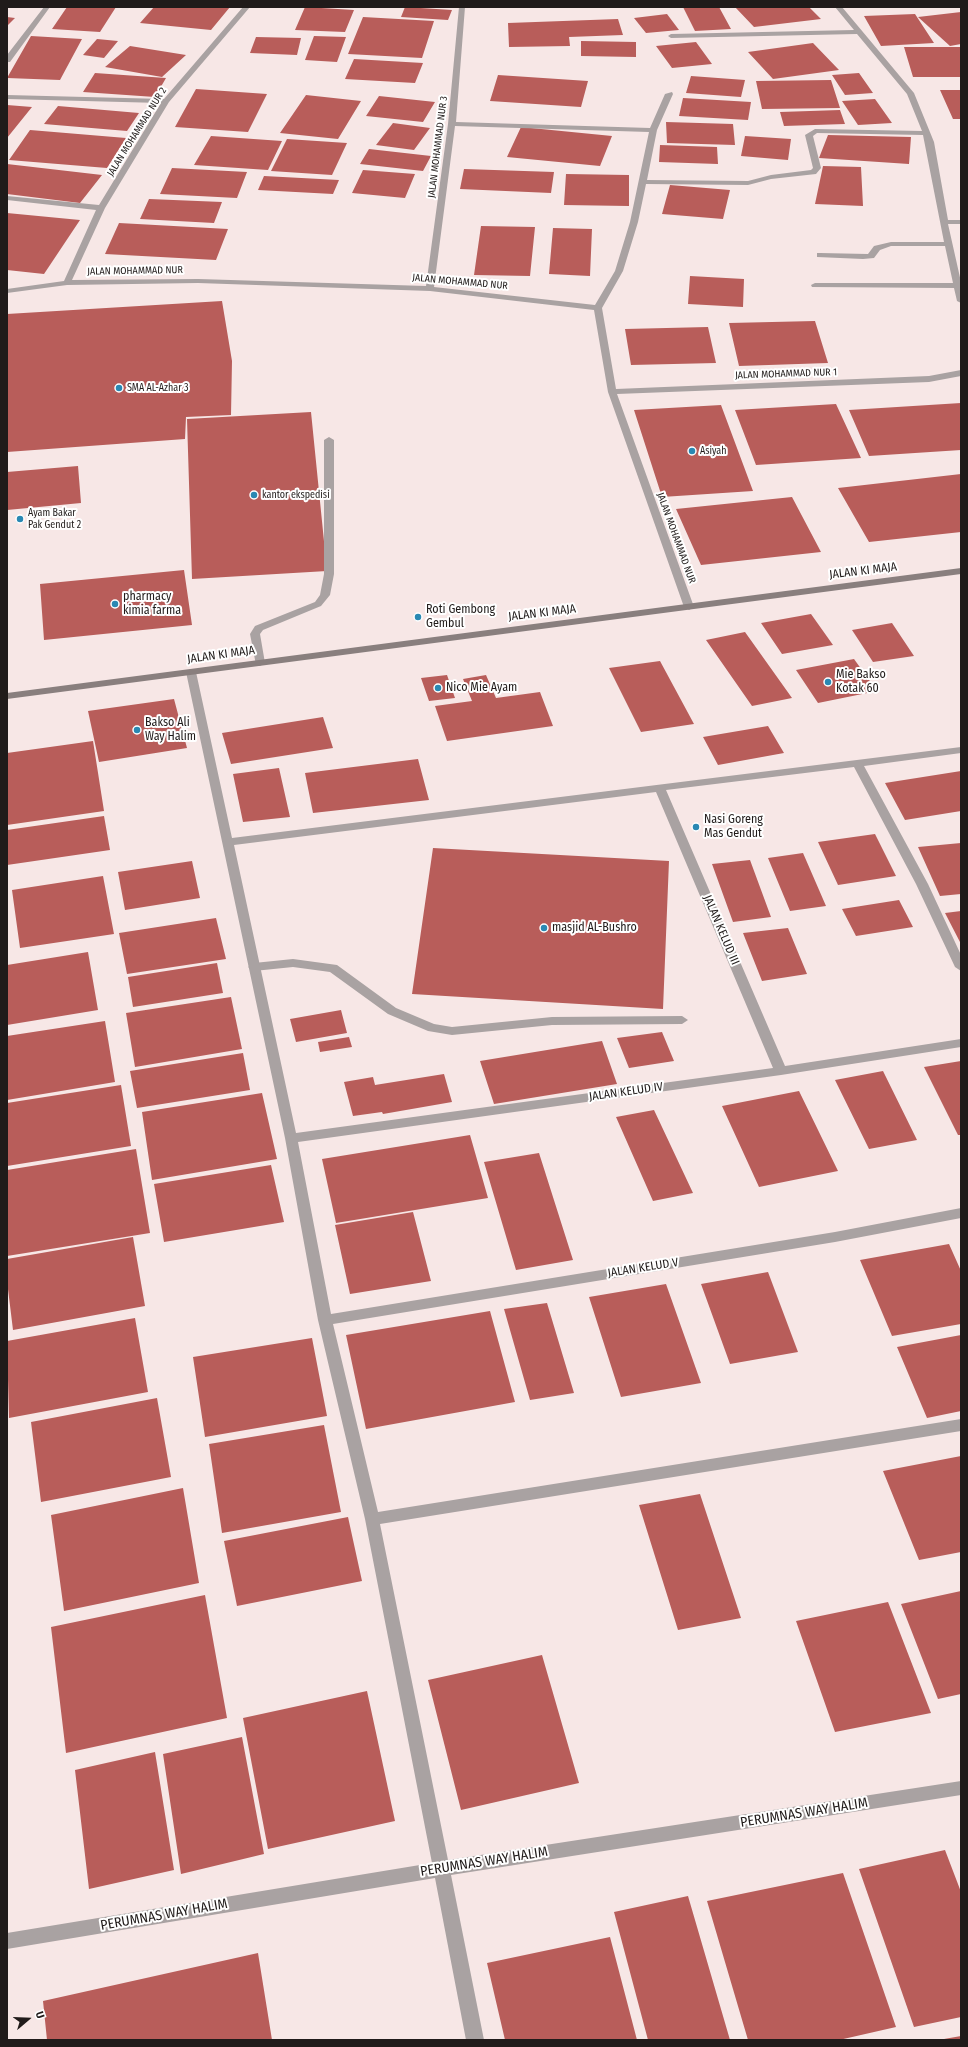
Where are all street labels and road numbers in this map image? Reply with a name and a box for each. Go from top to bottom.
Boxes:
street label: JALAN MOHAMMAD NUR 2 [105,85,169,179]
street label: JALAN MOHAMMAD NUR 3 [426,95,450,199]
street label: JALAN MOHAMMAD NUR [87,264,183,278]
street label: JALAN MOHAMMAD NUR [412,272,508,292]
street label: JALAN MOHAMMAD NUR 1 [735,366,837,382]
street label: JALAN MOHAMMAD NUR [654,491,698,585]
street label: JALAN KI MAJA [828,560,898,582]
street label: JALAN KI MAJA [507,602,577,624]
street label: JALAN KI MAJA [186,643,256,667]
street label: JALAN KELUD III [700,893,742,967]
street label: JALAN KELUD IV [588,1080,664,1104]
street label: JALAN KELUD V [607,1255,679,1281]
street label: PERUMNAS WAY HALIM [739,1795,869,1831]
street label: PERUMNAS WAY HALIM [419,1844,549,1880]
street label: PERUMNAS WAY HALIM [99,1896,229,1934]

